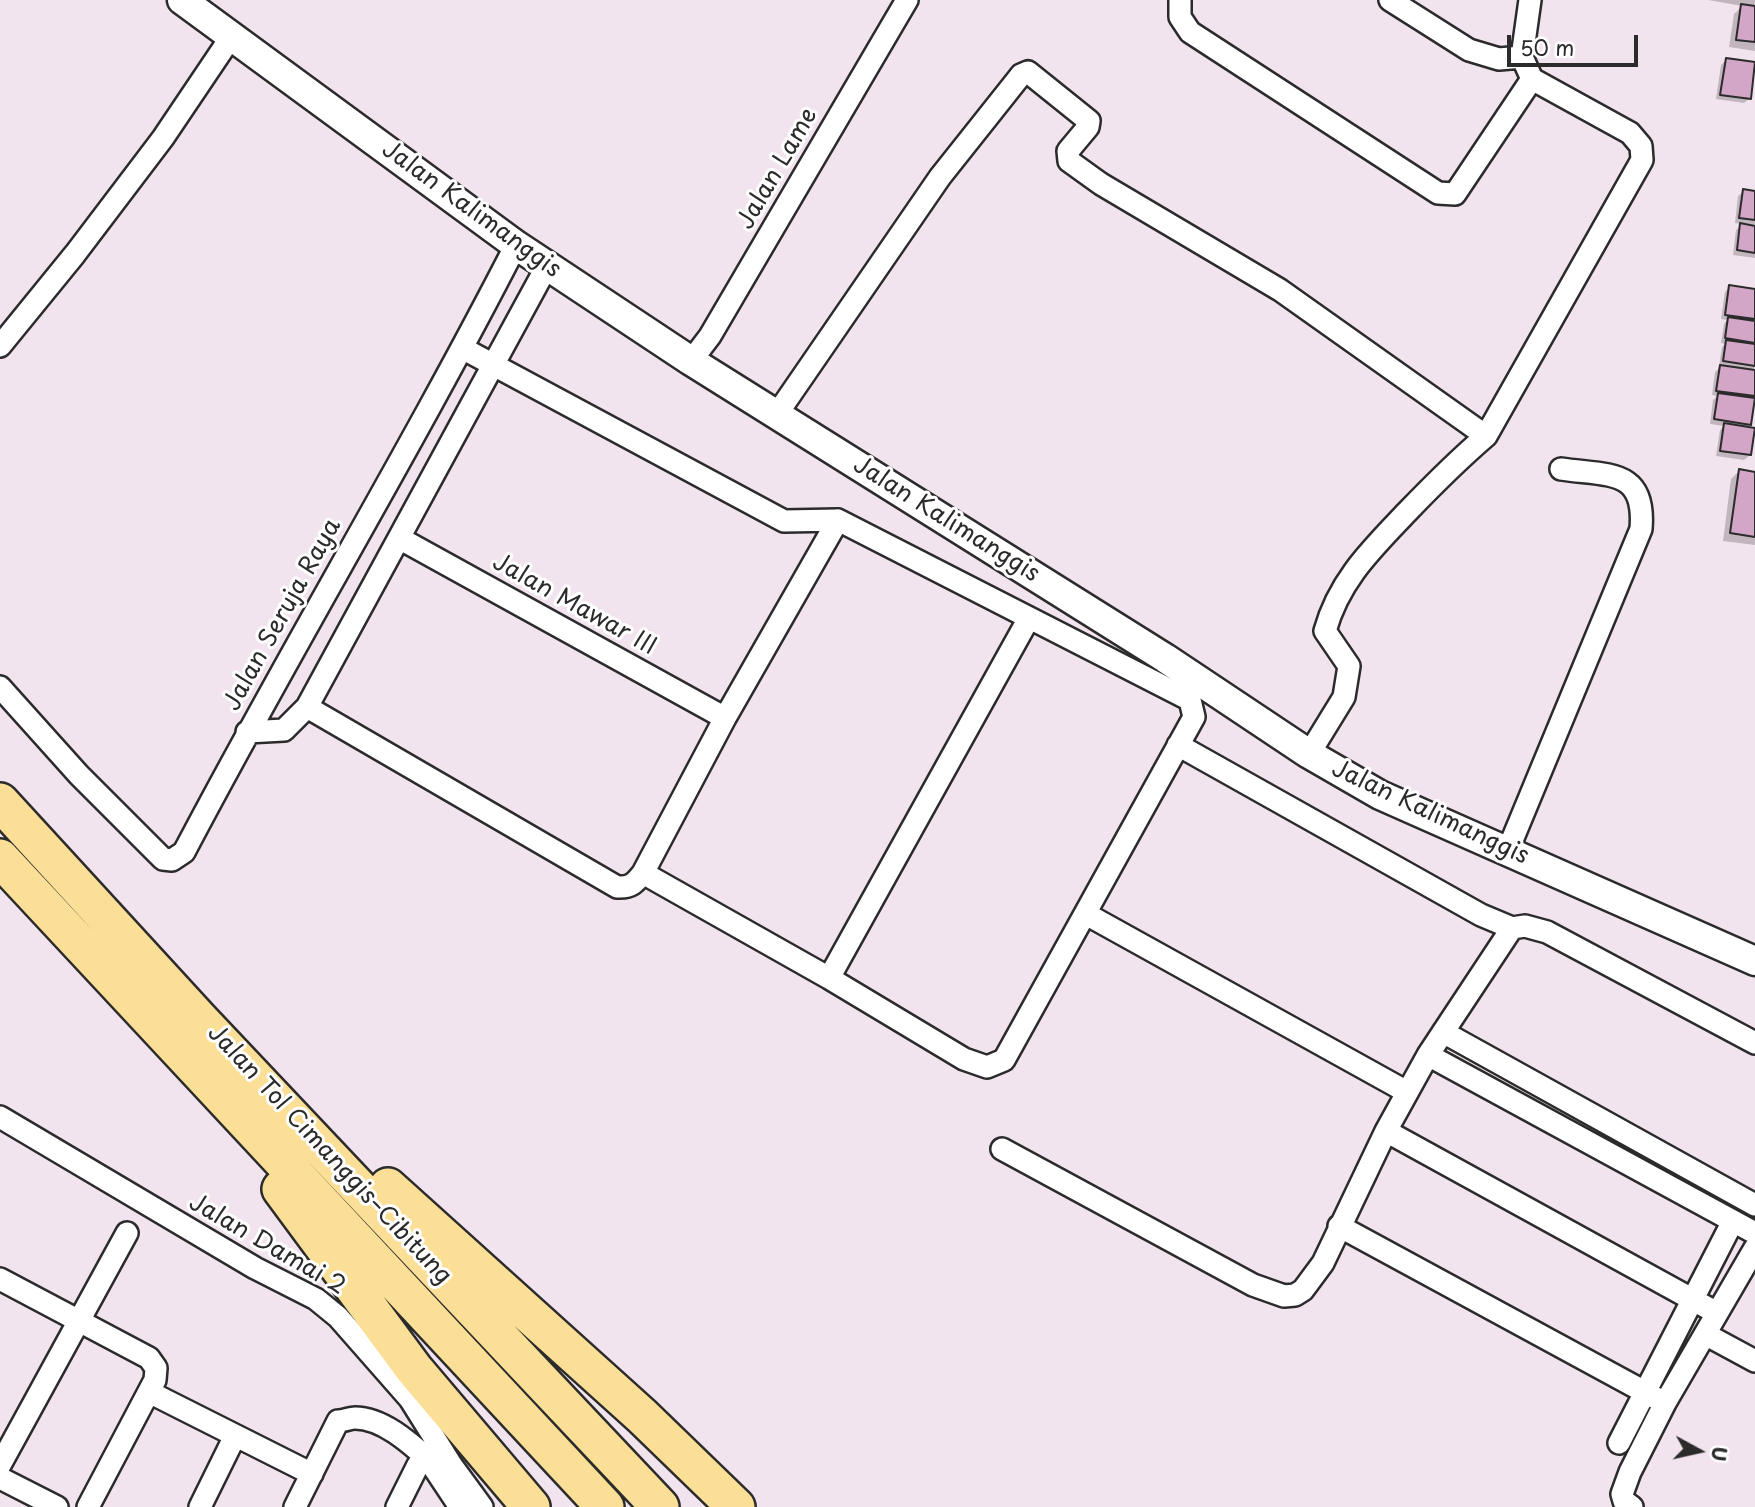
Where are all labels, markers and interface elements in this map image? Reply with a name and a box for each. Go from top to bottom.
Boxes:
scale bar [1510,21,1641,65]
text: 50 m [1520,31,1574,63]
street label: Jalan Lame [732,103,824,235]
street label: Jalan Kalimanggis [376,135,566,285]
street label: Jalan Kalimanggis [848,451,1044,589]
street label: Jalan Seruja Raya [218,514,348,716]
street label: Jalan Mawar III [487,548,661,662]
street label: Jalan Kalimanggis [1327,755,1533,871]
street label: Jalan Tol Cimanggis–Cibitung [201,1019,457,1291]
street label: Jalan Damai 2 [184,1189,350,1301]
north arrow [1664,1416,1734,1486]
text: U [1705,1445,1735,1463]

